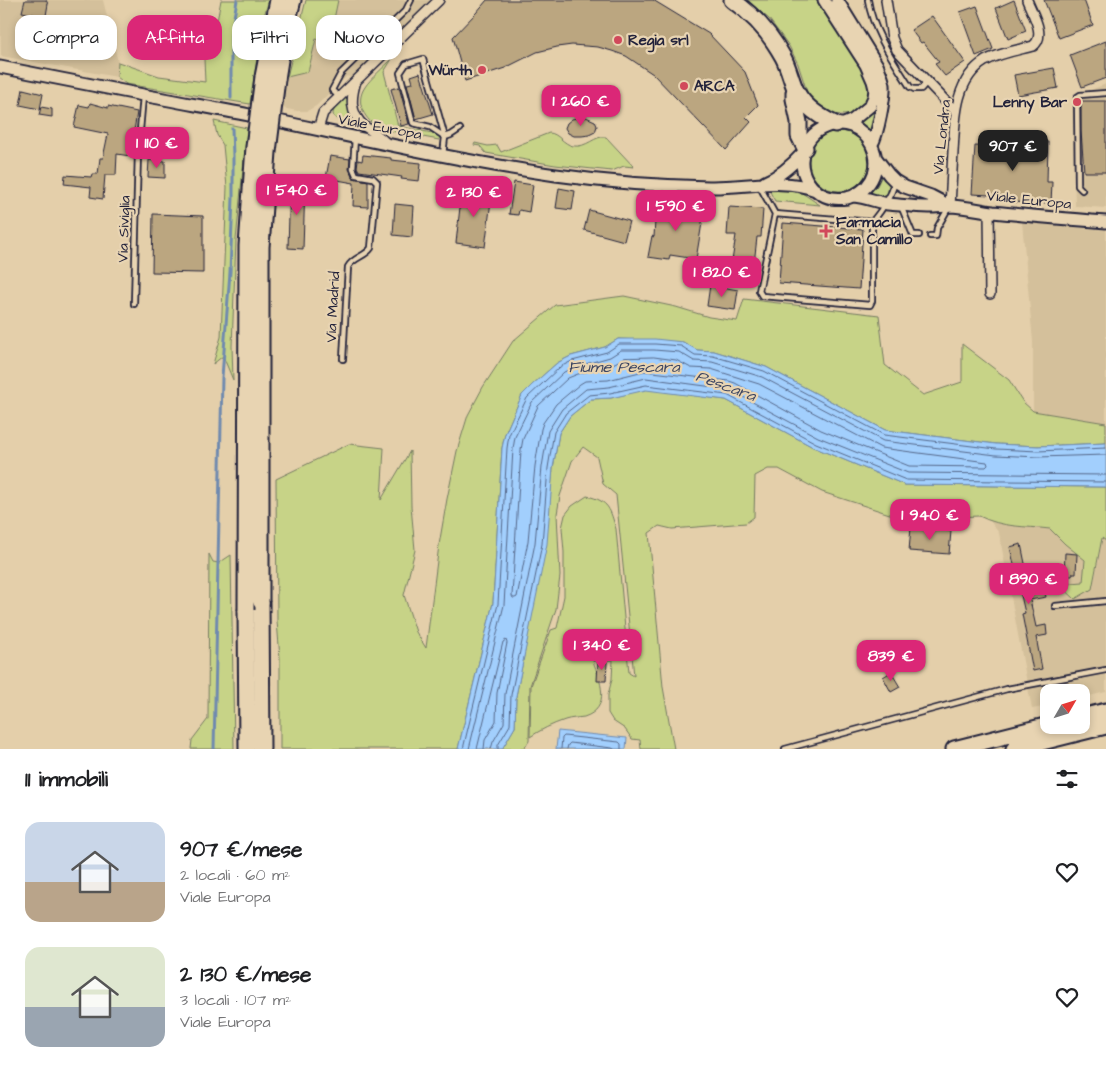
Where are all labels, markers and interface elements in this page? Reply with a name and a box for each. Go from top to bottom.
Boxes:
chip: Compra [15,15,117,60]
chip: Affitta [127,15,222,60]
chip: Filtri [232,15,306,60]
chip: Nuovo [316,15,402,60]
place label: Regia srl [628,30,689,53]
marker: Regia srl [612,34,624,46]
place label: Würth [428,60,473,81]
marker: Würth [476,64,488,76]
place label: ARCA [694,76,735,97]
marker: ARCA [678,80,690,92]
pin: 1 260 € [535,84,627,127]
text: 1 260 € [553,90,609,112]
place label: Lenny Bar [993,92,1068,114]
marker: Lenny Bar [1071,96,1083,108]
street label: Via Londra [928,98,956,176]
street label: Viale Europa [336,109,424,145]
pin: 1 110 € [111,126,203,169]
pin: 907 € [978,130,1048,172]
text: 1 110 € [136,132,178,154]
text: 907 € [989,135,1037,157]
pin: 1 540 € [251,174,343,216]
pin: 2 130 € [428,176,520,218]
text: 1 540 € [267,179,327,201]
text: 2 130 € [447,181,501,203]
street label: Viale Europa [986,185,1073,215]
pin: 1 590 € [630,190,722,232]
street label: Via Siviglia [112,195,137,263]
text: 1 590 € [647,195,705,217]
place label: Farmacia San Camillo [835,212,913,250]
marker: Farmacia San Camillo [820,225,832,237]
pin: 1 820 € [676,256,768,298]
text: 1 820 € [693,261,751,283]
street label: Via Madrid [321,271,345,343]
water label: Fiume Pescara [568,356,680,378]
water label: Pescara [693,365,760,407]
pin: 1 940 € [884,498,976,541]
text: 1 940 € [901,504,959,526]
pin: 1 890 € [983,562,1075,605]
text: 1 890 € [1000,568,1058,590]
pin: 1 340 € [556,628,648,671]
text: 1 340 € [574,634,630,656]
pin: 839 € [856,640,926,682]
text: 839 € [868,645,914,667]
north arrow [1040,684,1090,734]
map controls [1040,684,1090,734]
text: 11 immobili [25,765,108,794]
icon: filters [1053,765,1081,793]
text: 907 €/mese [180,835,302,864]
icon: home [65,842,125,902]
icon: heart [1053,858,1081,886]
text: 2 locali · 60 m² [180,864,290,886]
text: Viale Europa [180,886,271,908]
text: 2 130 €/mese [180,960,311,989]
icon: home [65,967,125,1027]
icon: heart [1053,983,1081,1011]
text: 3 locali · 107 m² [180,989,291,1011]
text: Viale Europa [180,1011,271,1033]

